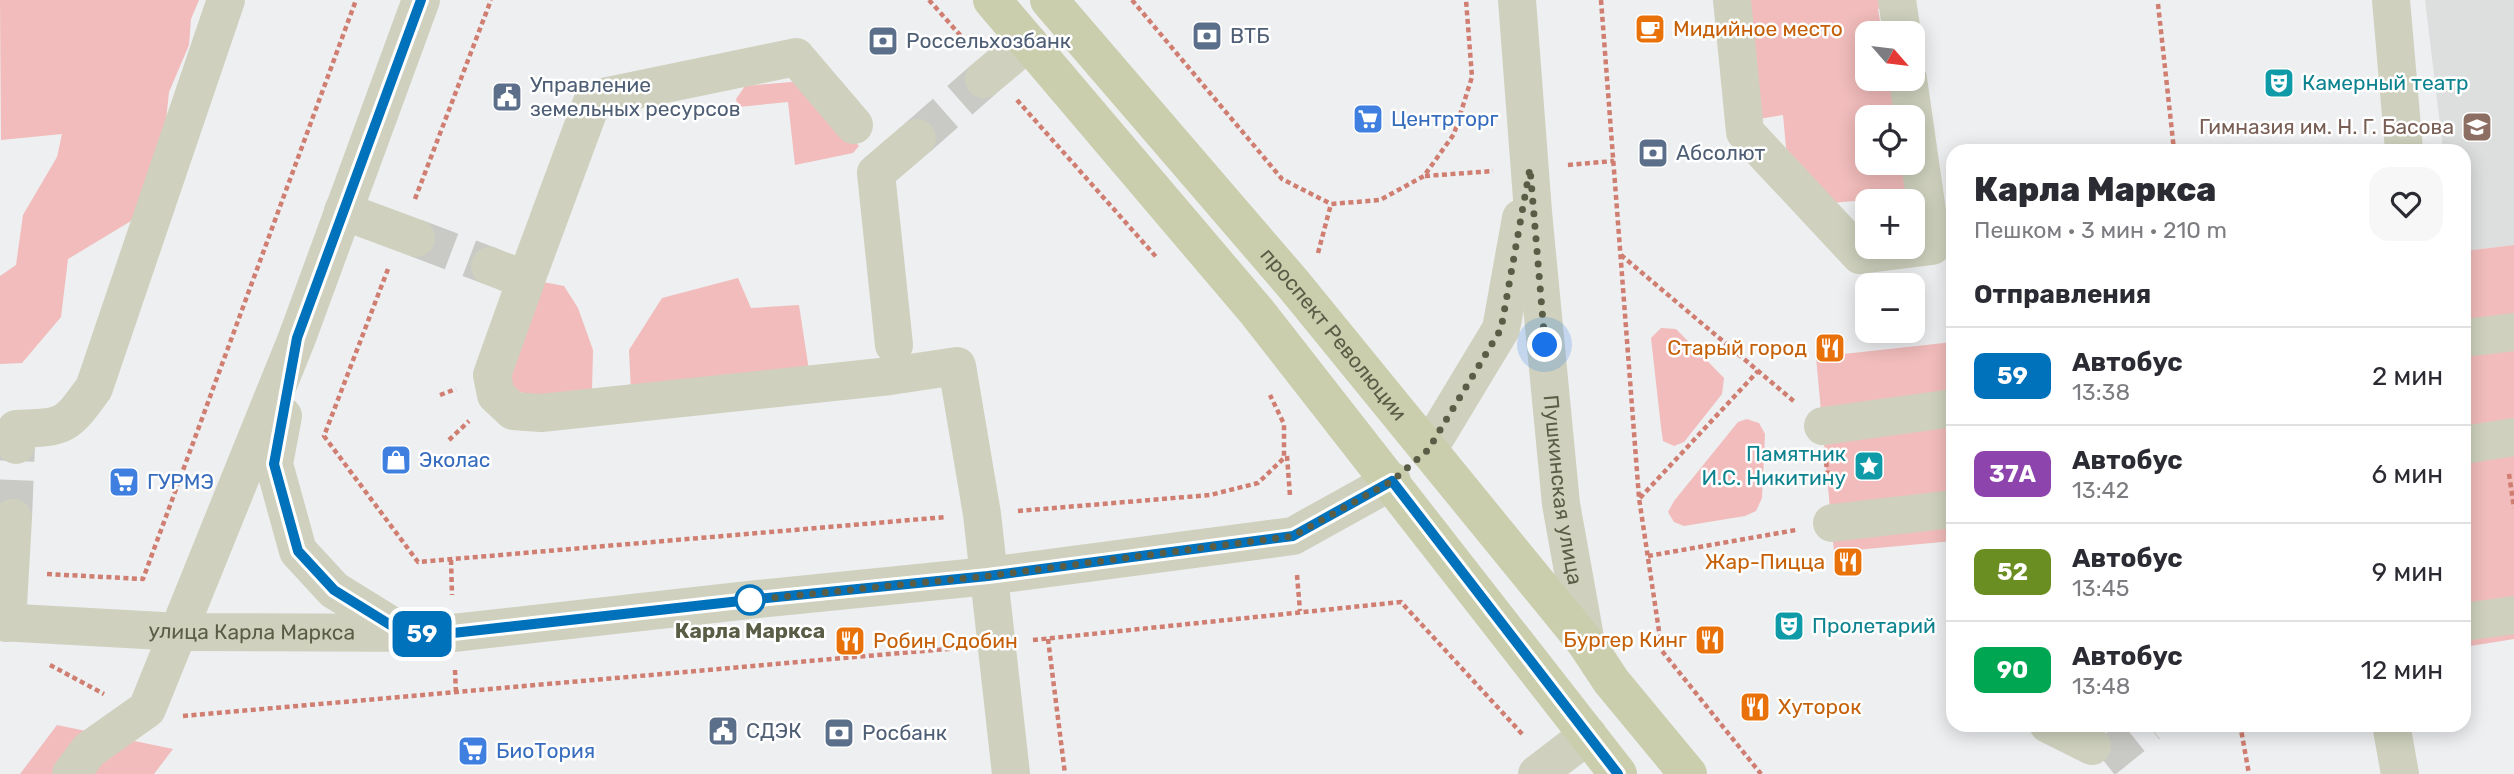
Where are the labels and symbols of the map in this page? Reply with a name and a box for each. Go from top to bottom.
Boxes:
cafe icon: Мидийное место [1633,12,1667,46]
place label: Мидийное место [1673,16,1843,41]
bank icon: ВТБ [1190,19,1224,53]
north arrow [1855,21,1925,91]
place label: ВТБ [1230,23,1270,48]
bank icon: Россельхозбанк [866,24,900,58]
place label: Россельхозбанк [906,28,1071,53]
theatre icon: Камерный театр [2262,66,2296,100]
place label: Камерный театр [2302,70,2469,95]
place label: Управление земельных ресурсов [530,72,741,121]
public building icon: Управление земельных ресурсов [490,80,524,114]
supermarket icon: Центрторг [1351,102,1385,136]
place label: Центрторг [1391,106,1499,131]
school or university icon: Гимназия им. Н. Г. Басова [2460,110,2494,144]
place label: Гимназия им. Н. Г. Басова [2199,114,2454,139]
bank icon: Абсолют [1636,136,1670,170]
place label: Абсолют [1676,140,1766,165]
street label: проспект Революции [1256,242,1412,425]
your location [1527,327,1562,362]
restaurant icon: Старый город [1813,331,1847,365]
place label: Старый город [1667,335,1807,360]
street label: Пушкинская улица [1539,394,1588,587]
place label: Памятник И.С. Никитину [1702,441,1846,490]
shop icon: Эколас [379,443,413,477]
place label: Эколас [419,447,490,472]
place icon: Памятник И.С. Никитину [1852,449,1886,483]
supermarket icon: ГУРМЭ [107,465,141,499]
place label: ГУРМЭ [147,469,214,494]
restaurant icon: Жар-Пицца [1831,545,1865,579]
place label: Жар-Пицца [1705,549,1825,574]
marker: Карла Маркса [735,585,765,615]
theatre icon: Пролетарий [1772,609,1806,643]
line badge: 59 [390,611,453,657]
place label: Пролетарий [1812,613,1936,638]
street label: улица Карла Маркса [148,617,355,645]
place label: Карла Маркса [675,618,825,643]
restaurant icon: Бургер Кинг [1693,623,1727,657]
restaurant icon: Робин Сдобин [833,624,867,658]
place label: Бургер Кинг [1563,627,1687,652]
place label: Робин Сдобин [873,628,1018,653]
restaurant icon: Хуторок [1738,690,1772,724]
place label: Хуторок [1778,694,1861,719]
public building icon: СДЭК [706,714,740,748]
bank icon: Росбанк [822,716,856,750]
place label: СДЭК [746,718,802,743]
place label: Росбанк [862,720,947,745]
supermarket icon: БиоТория [456,734,490,768]
place label: БиоТория [496,738,595,763]

